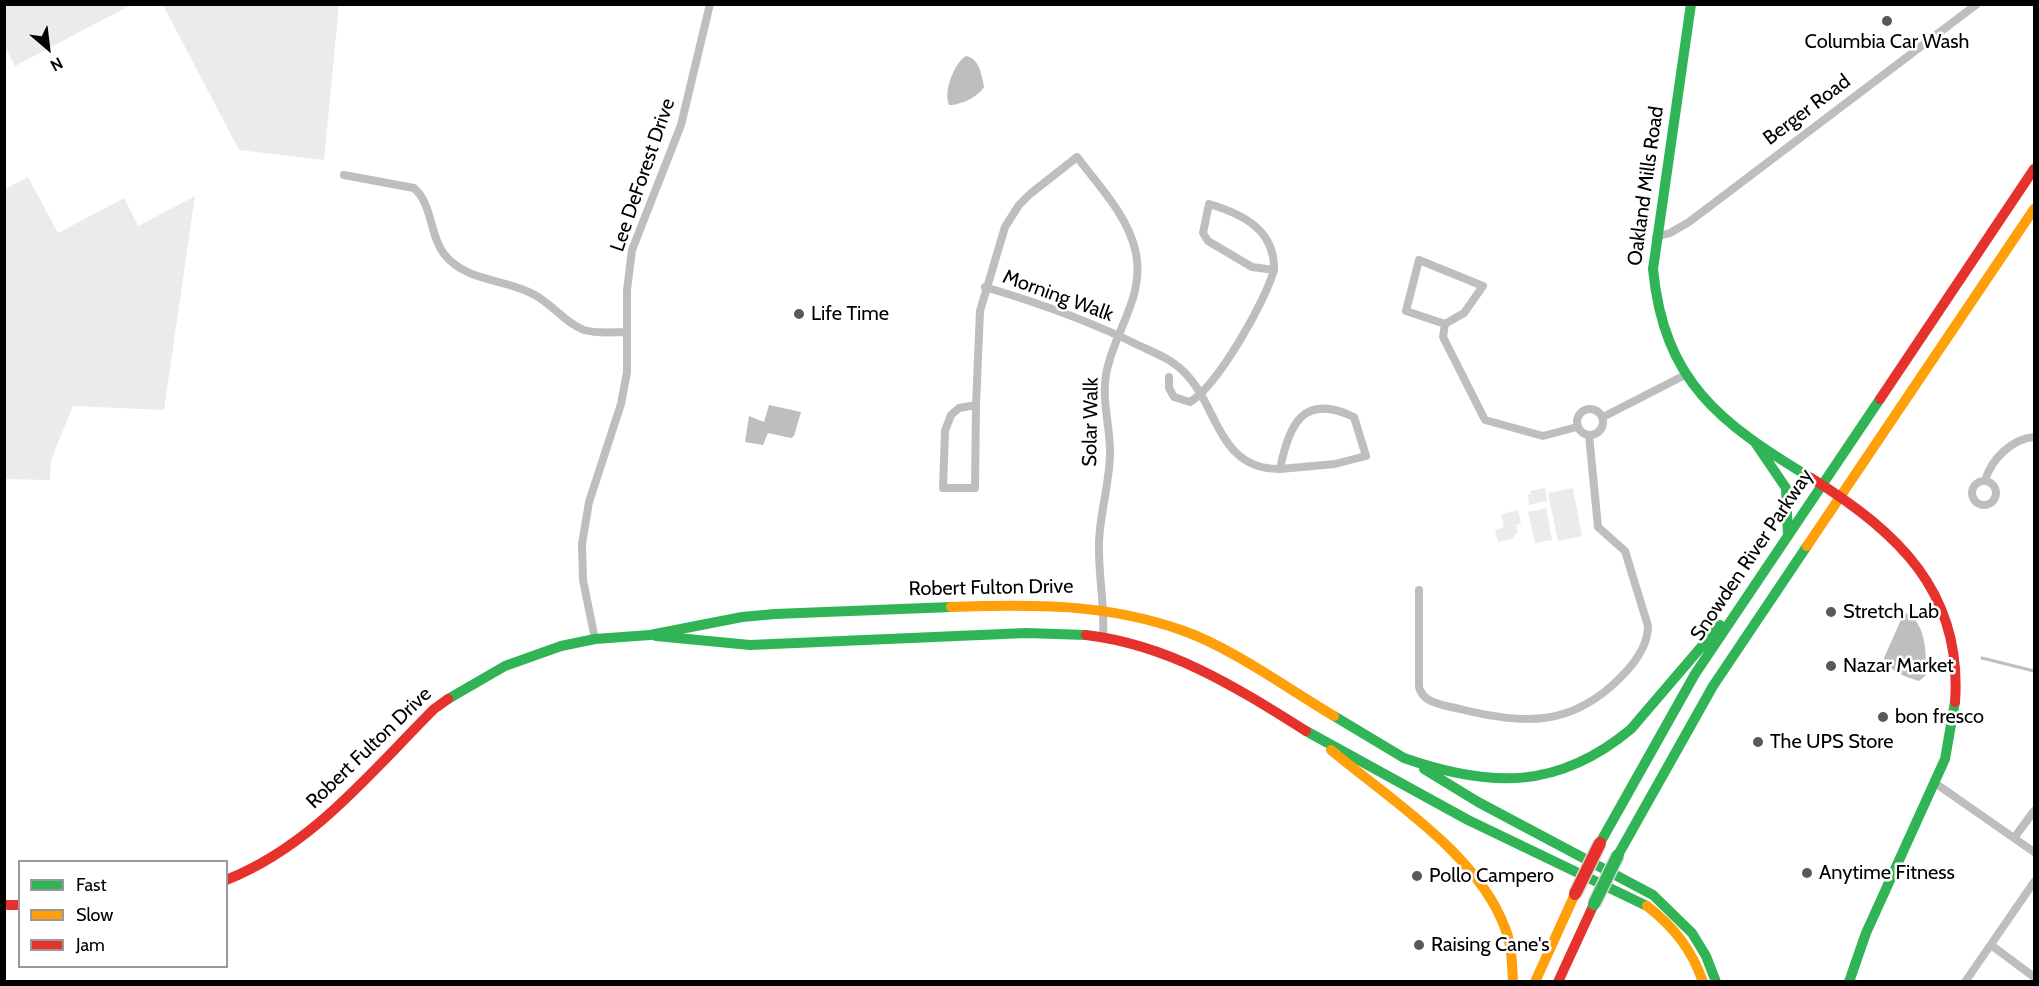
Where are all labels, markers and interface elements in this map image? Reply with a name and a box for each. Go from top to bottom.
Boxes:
marker: Columbia Car Wash [1880,14,1894,28]
north arrow [18,18,78,78]
place label: Columbia Car Wash [1805,30,1969,54]
text: N [47,53,66,75]
street label: Berger Road [1759,69,1855,151]
street label: Lee DeForest Drive [606,95,680,255]
street label: Oakland Mills Road [1623,105,1669,267]
street label: Morning Walk [999,265,1117,327]
place label: Life Time [811,302,889,326]
marker: Life Time [792,307,806,321]
street label: Solar Walk [1078,377,1104,467]
street label: Snowden River Parkway [1686,465,1818,645]
street label: Robert Fulton Drive [909,575,1073,601]
place label: Stretch Lab [1843,600,1939,624]
marker: Stretch Lab [1824,605,1838,619]
place label: Nazar Market [1843,654,1954,678]
marker: Nazar Market [1824,659,1838,673]
street label: Robert Fulton Drive [301,682,437,814]
place label: bon fresco [1895,705,1984,729]
marker: bon fresco [1876,710,1890,724]
place label: The UPS Store [1770,730,1894,754]
marker: The UPS Store [1751,735,1765,749]
legend [18,860,228,968]
place label: Anytime Fitness [1819,861,1955,885]
place label: Pollo Campero [1429,864,1554,888]
marker: Anytime Fitness [1800,866,1814,880]
marker: Pollo Campero [1410,869,1424,883]
text: Fast [76,874,107,896]
text: Slow [76,904,113,926]
place label: Raising Cane's [1431,933,1549,957]
text: Jam [76,934,105,956]
marker: Raising Cane's [1412,938,1426,952]

